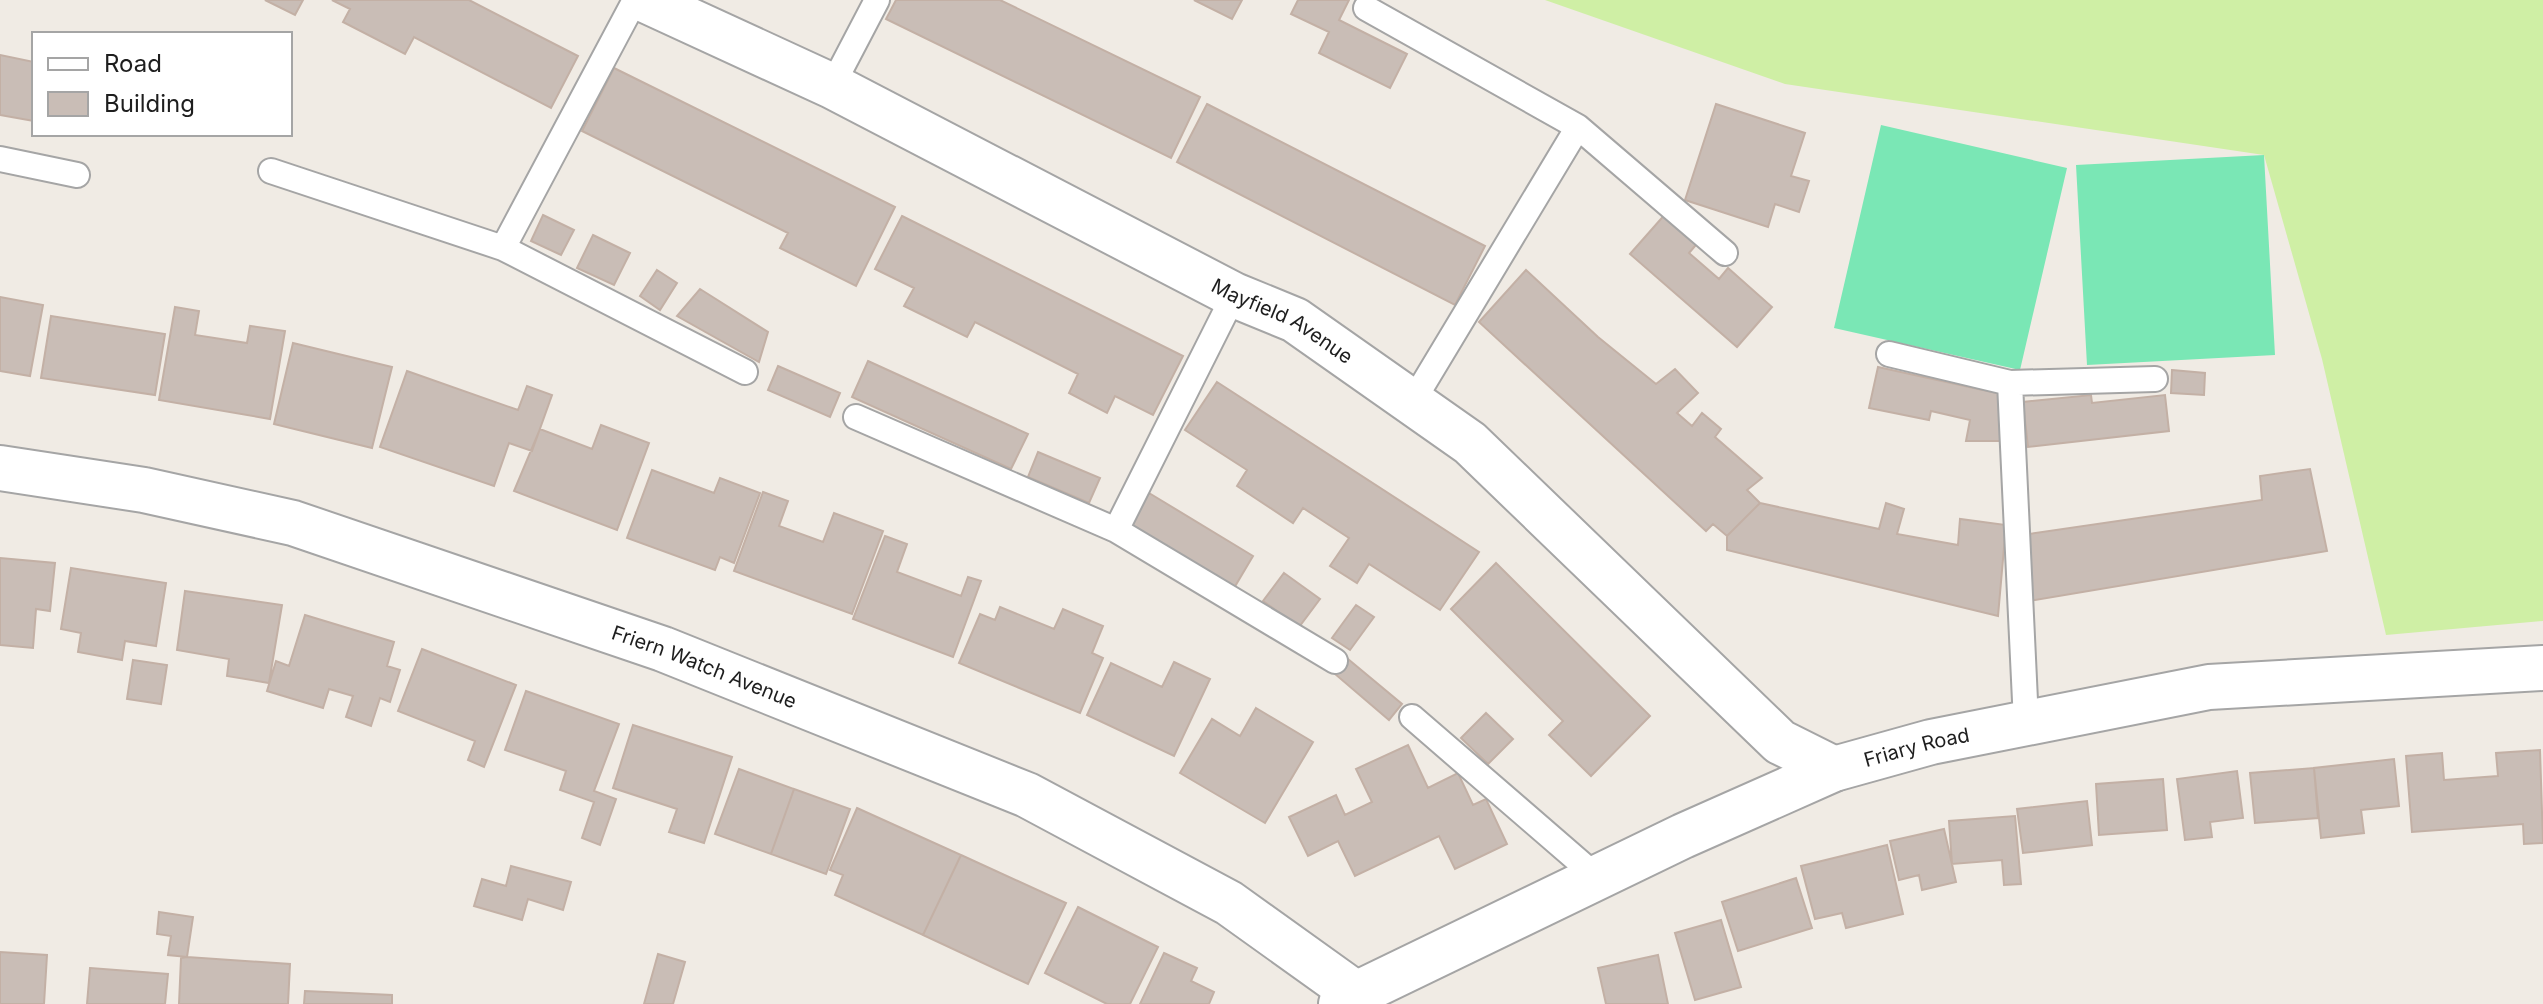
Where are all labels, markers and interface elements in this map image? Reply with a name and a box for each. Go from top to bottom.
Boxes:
legend [32,32,292,136]
text: Road [104,49,162,78]
text: Building [104,89,195,118]
street label: Mayfield Avenue [1207,273,1357,369]
street label: Friern Watch Avenue [609,620,800,713]
street label: Friary Road [1861,723,1972,772]

